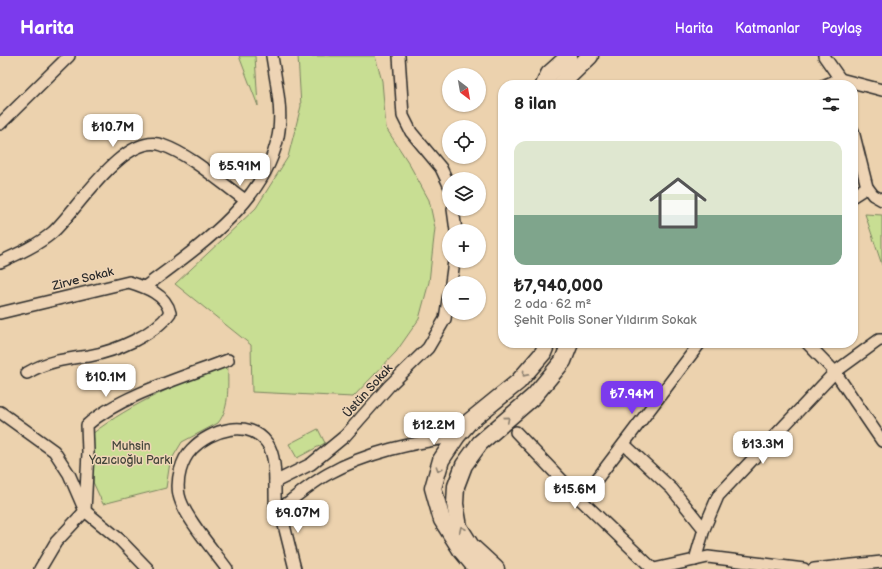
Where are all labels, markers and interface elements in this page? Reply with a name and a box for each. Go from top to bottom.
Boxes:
text: Harita [20,17,74,40]
text: Harita [675,20,713,37]
text: Katmanlar [735,20,800,37]
text: Paylaş [822,20,862,37]
north arrow [442,68,486,112]
map controls [442,68,486,320]
icon: filters [820,93,842,115]
text: 8 ilan [514,94,557,114]
pin: ₺10.7M [80,114,146,148]
text: ₺10.7M [92,119,134,135]
button: locate [442,120,486,164]
pin: ₺5.91M [207,153,273,187]
text: ₺5.91M [219,158,261,174]
icon: home [642,167,714,239]
button: layers [442,172,486,216]
button: + [442,224,486,268]
street label: Zirve Sokak [50,264,115,294]
button: − [442,276,486,320]
text: ₺7,940,000 [514,276,603,296]
text: 2 oda · 62 m² [514,296,591,312]
text: Şehit Polis Soner Yıldırım Sokak [514,312,697,328]
street label: Üstün Sokak [339,360,396,421]
pin: ₺10.1M [73,364,139,398]
text: ₺10.1M [86,369,126,385]
one-way arrow [522,370,529,377]
pin: ₺7.94M [599,381,665,415]
text: ₺7.94M [610,386,654,402]
pin: ₺12.2M [401,412,467,446]
text: ₺12.2M [413,417,455,433]
one-way arrow [502,417,509,424]
pin: ₺13.3M [730,431,796,465]
text: ₺13.3M [742,436,784,452]
park label: Muhsin Yazıcıoğlu Parkı [88,439,173,468]
one-way arrow [435,465,443,472]
pin: ₺15.6M [542,476,608,510]
text: ₺15.6M [554,481,596,497]
pin: ₺9.07M [265,500,331,534]
text: ₺9.07M [276,505,320,521]
one-way arrow [459,526,467,534]

